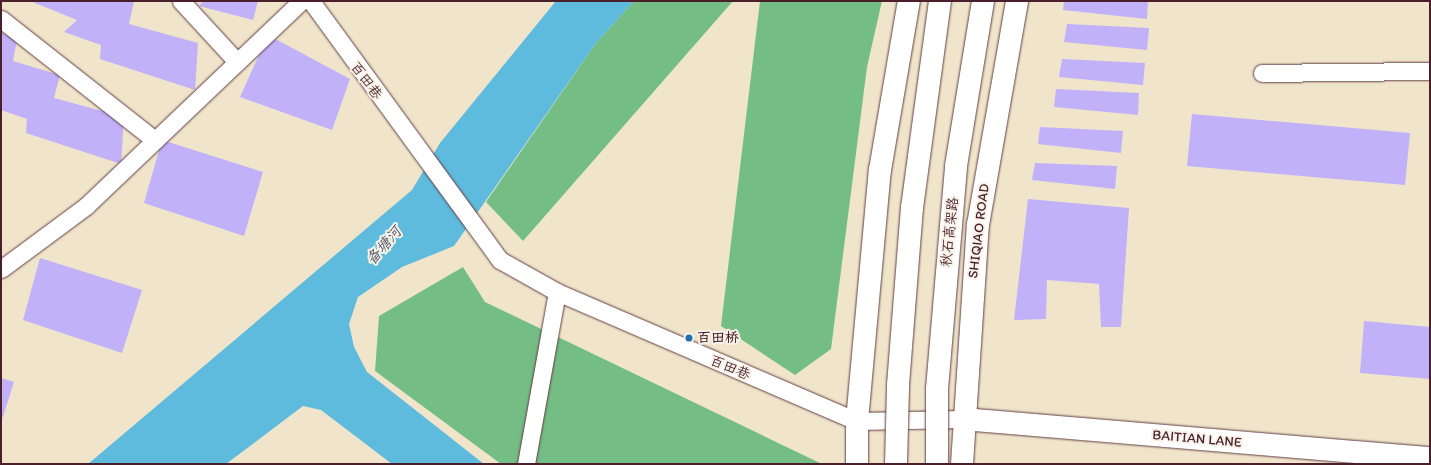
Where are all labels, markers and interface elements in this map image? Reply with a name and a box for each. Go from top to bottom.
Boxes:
street label: 百田巷 [347,59,385,103]
street label: SHIQIAO ROAD [965,183,993,279]
street label: 秋石高架路 [938,196,962,268]
water label: 备塘河 [362,223,406,269]
place label: 百田桥 [697,330,739,346]
marker: 百田桥 [684,333,694,343]
street label: 百田巷 [707,352,753,384]
street label: BAITIAN LANE [1152,427,1242,451]

